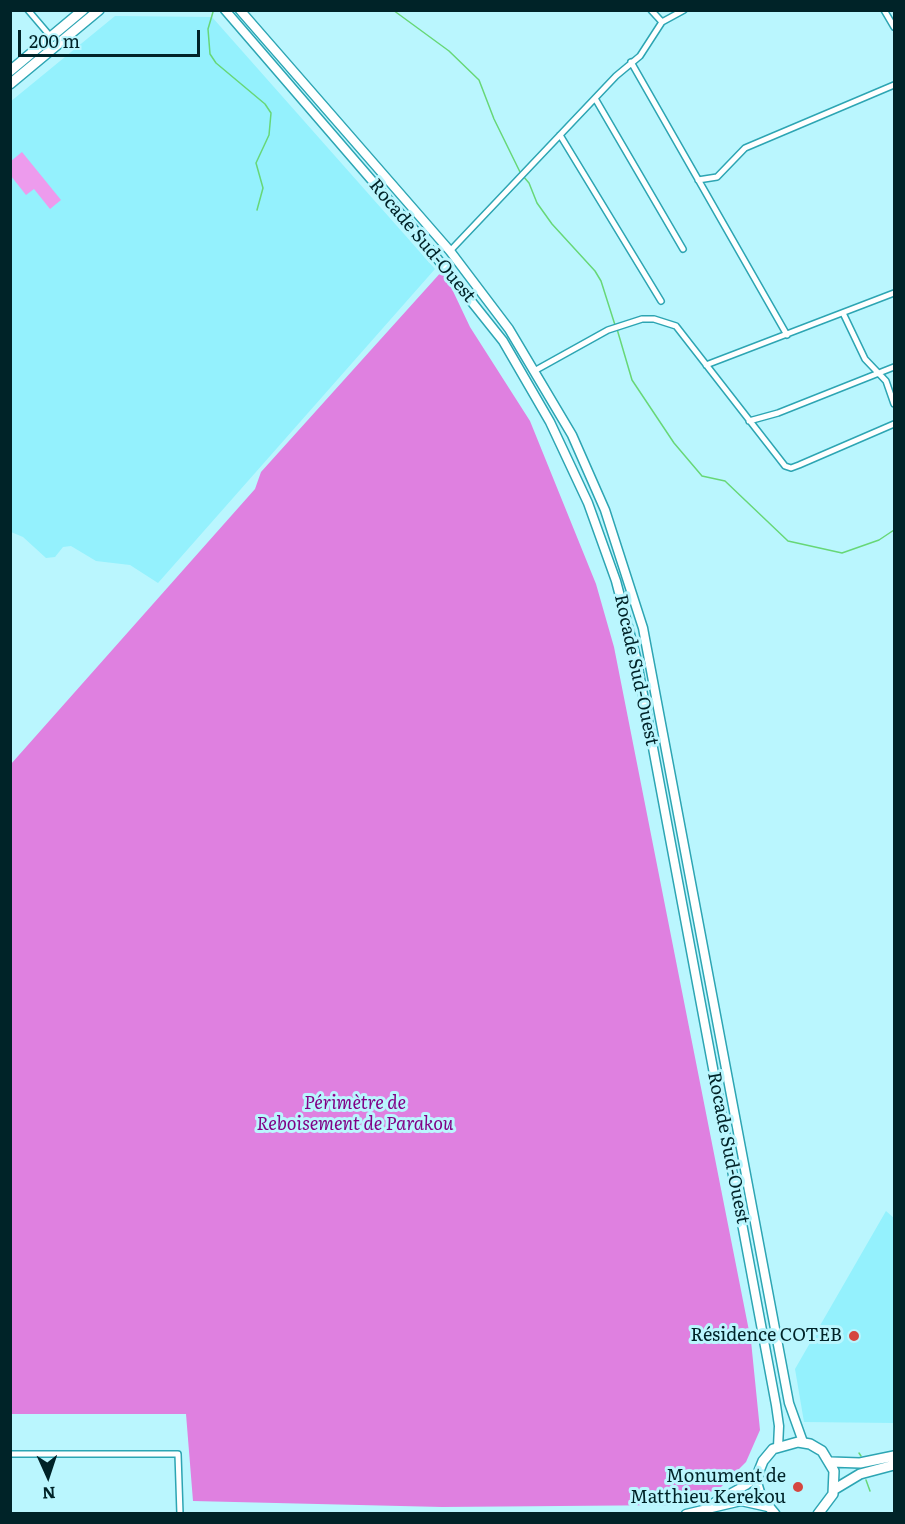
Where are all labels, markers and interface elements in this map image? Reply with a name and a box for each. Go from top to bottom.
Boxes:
scale bar [21,18,202,56]
text: 200 m [29,27,80,54]
street label: Rocade Sud-Ouest [364,175,480,307]
street label: Rocade Sud-Ouest [609,592,663,748]
street label: Rocade Sud-Ouest [703,1070,753,1226]
park label: Périmètre de Reboisement de Parakou [257,1093,453,1136]
place label: Résidence COTEB [690,1325,842,1347]
marker: Résidence COTEB [847,1329,861,1343]
north arrow [18,1446,78,1506]
place label: Monument de Matthieu Kerekou [630,1466,786,1508]
marker: Monument de Matthieu Kerekou [791,1480,805,1494]
text: N [42,1482,56,1506]

